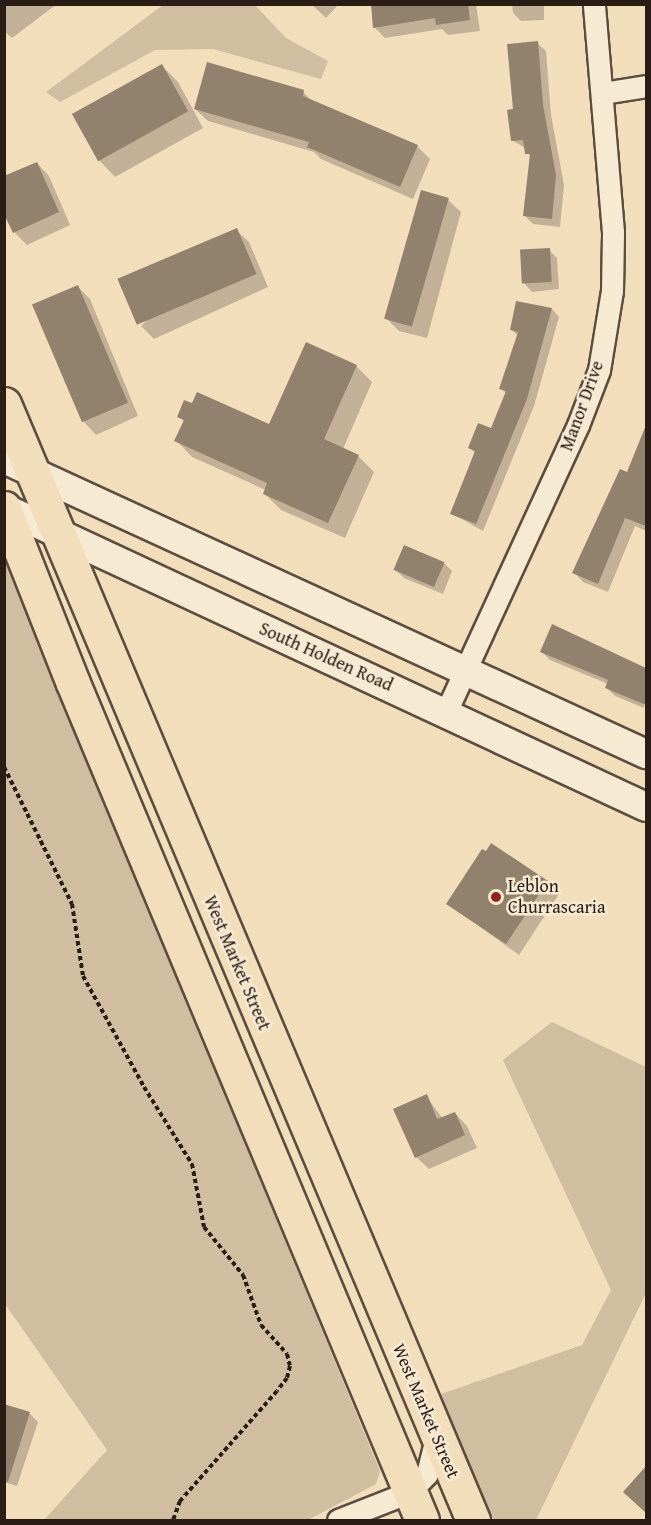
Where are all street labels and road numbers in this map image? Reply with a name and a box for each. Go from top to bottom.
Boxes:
street label: Manor Drive [556,358,608,454]
street label: South Holden Road [256,618,396,696]
street label: West Market Street [199,892,275,1034]
street label: West Market Street [388,1340,464,1482]

